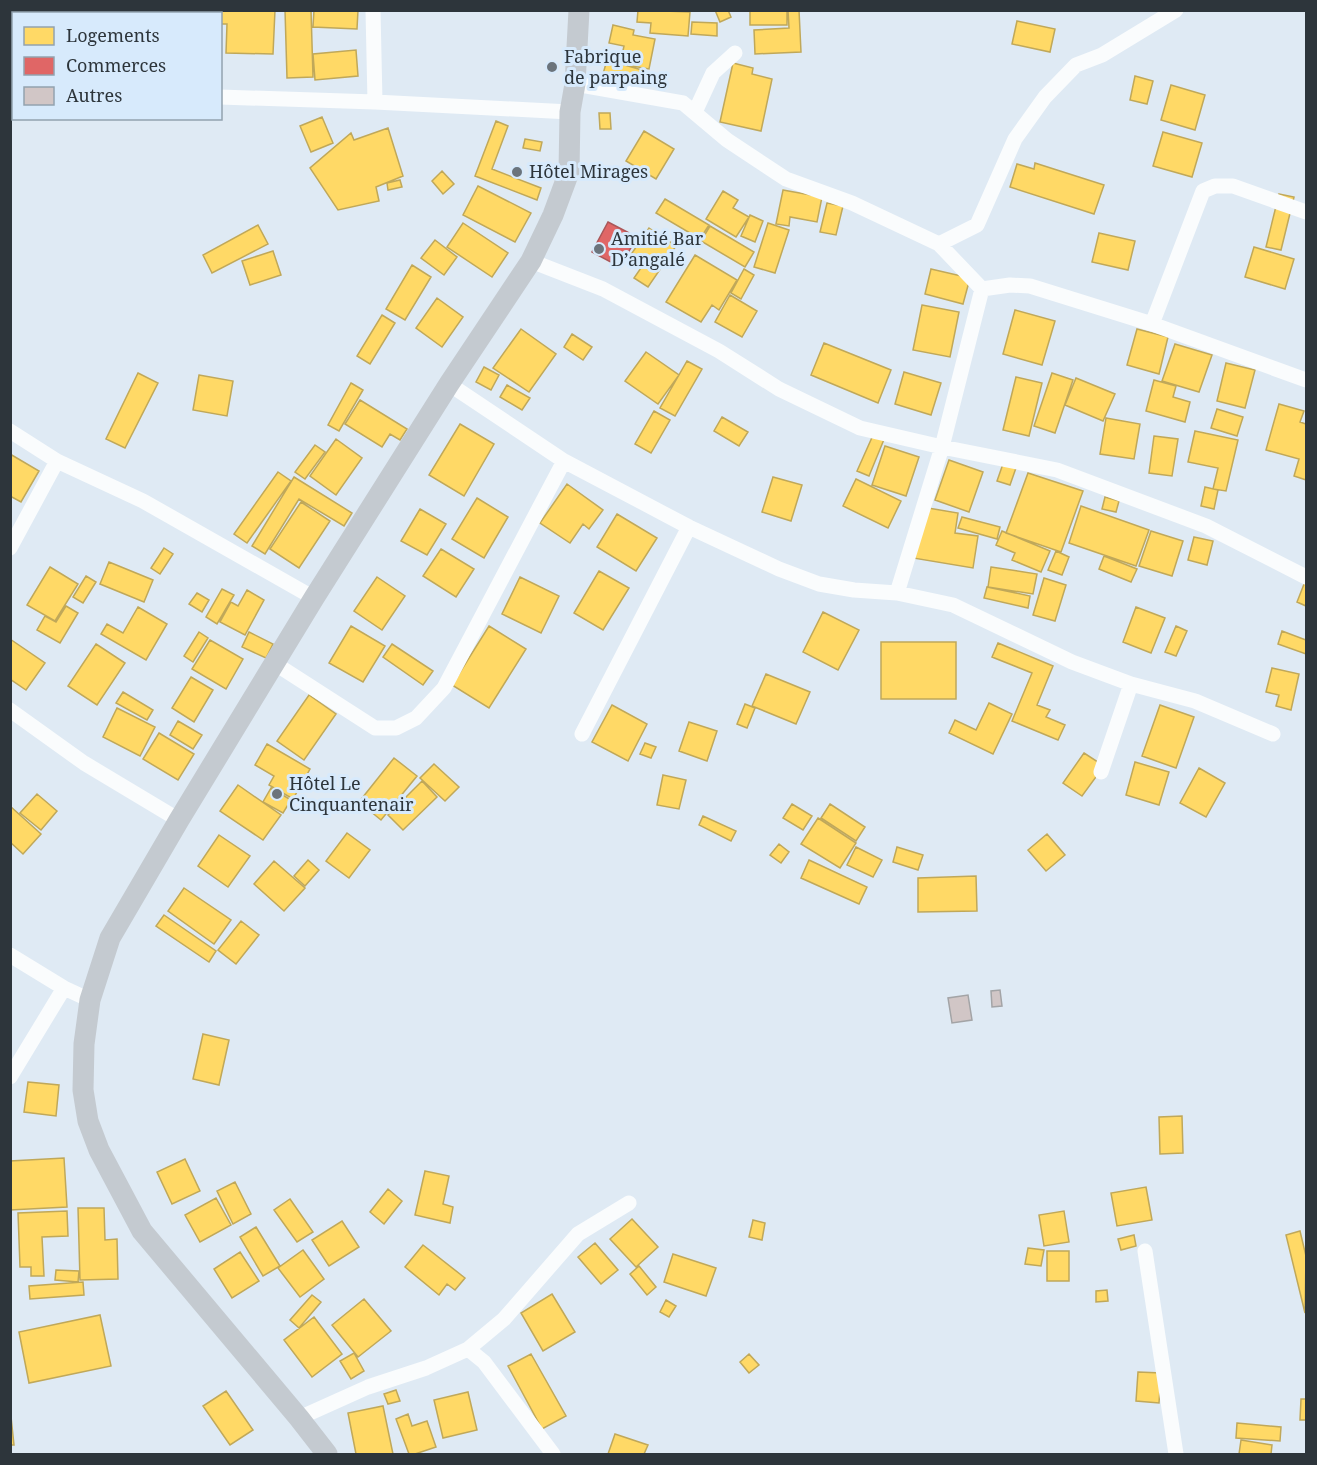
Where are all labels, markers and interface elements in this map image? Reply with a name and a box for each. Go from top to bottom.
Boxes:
legend [12,12,222,120]
text: Logements [66,23,160,47]
place label: Fabrique de parpaing [564,44,668,89]
text: Commerces [66,53,166,77]
marker: Fabrique de parpaing [545,60,559,74]
text: Autres [66,83,122,107]
place label: Hôtel Mirages [529,159,648,183]
marker: Hôtel Mirages [510,165,524,179]
place label: Amitié Bar D’angalé [611,226,704,271]
marker: Amitié Bar D’angalé [592,242,606,256]
place label: Hôtel Le Cinquantenair [289,771,414,816]
marker: Hôtel Le Cinquantenair [270,787,284,801]

